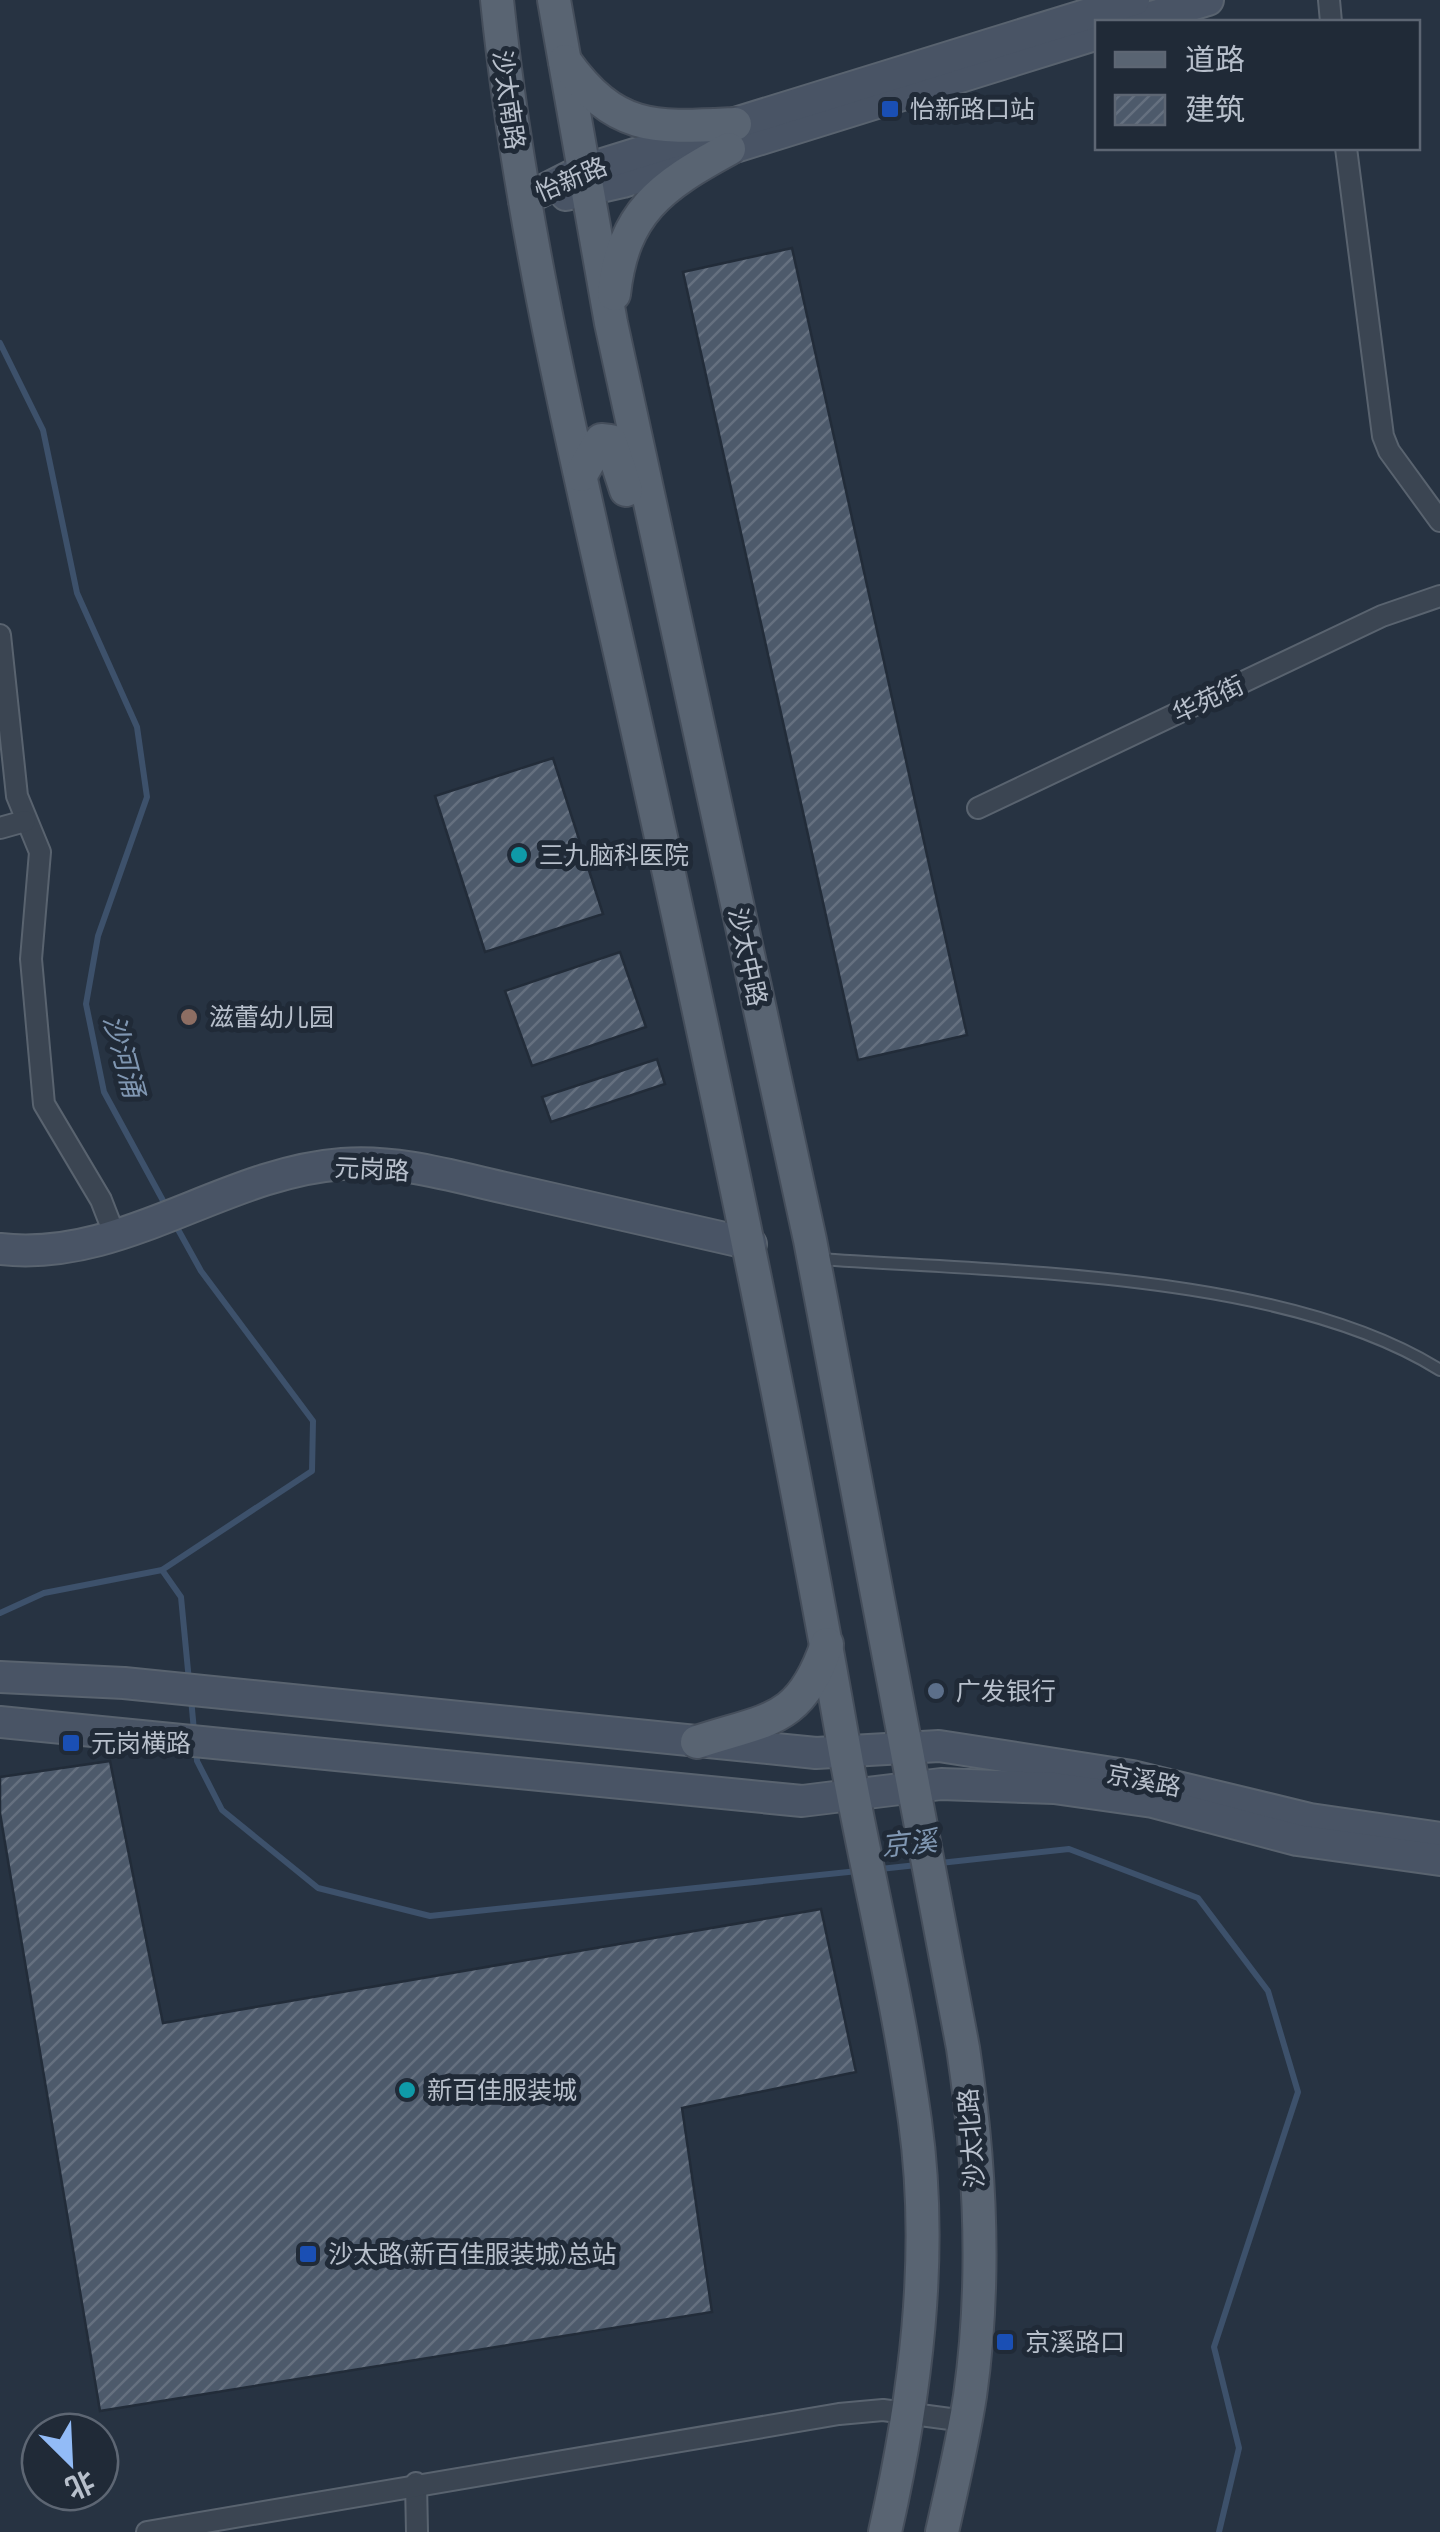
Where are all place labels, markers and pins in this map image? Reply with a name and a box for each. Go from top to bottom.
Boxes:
place label: 怡新路口站 [910,94,1035,124]
marker: 怡新路口站 [879,98,901,120]
place label: 三九脑科医院 [539,840,689,870]
marker: 三九脑科医院 [508,844,530,866]
place label: 滋蕾幼儿园 [209,1002,334,1032]
marker: 滋蕾幼儿园 [178,1006,200,1028]
place label: 广发银行 [956,1676,1056,1706]
marker: 广发银行 [925,1680,947,1702]
place label: 元岗横路 [91,1728,191,1758]
marker: 元岗横路 [60,1732,82,1754]
place label: 新百佳服装城 [427,2075,577,2105]
marker: 新百佳服装城 [396,2079,418,2101]
place label: 沙太路(新百佳服装城)总站 [328,2239,616,2269]
marker: 沙太路(新百佳服装城)总站 [297,2243,319,2265]
place label: 京溪路口 [1025,2327,1125,2357]
marker: 京溪路口 [994,2331,1016,2353]

